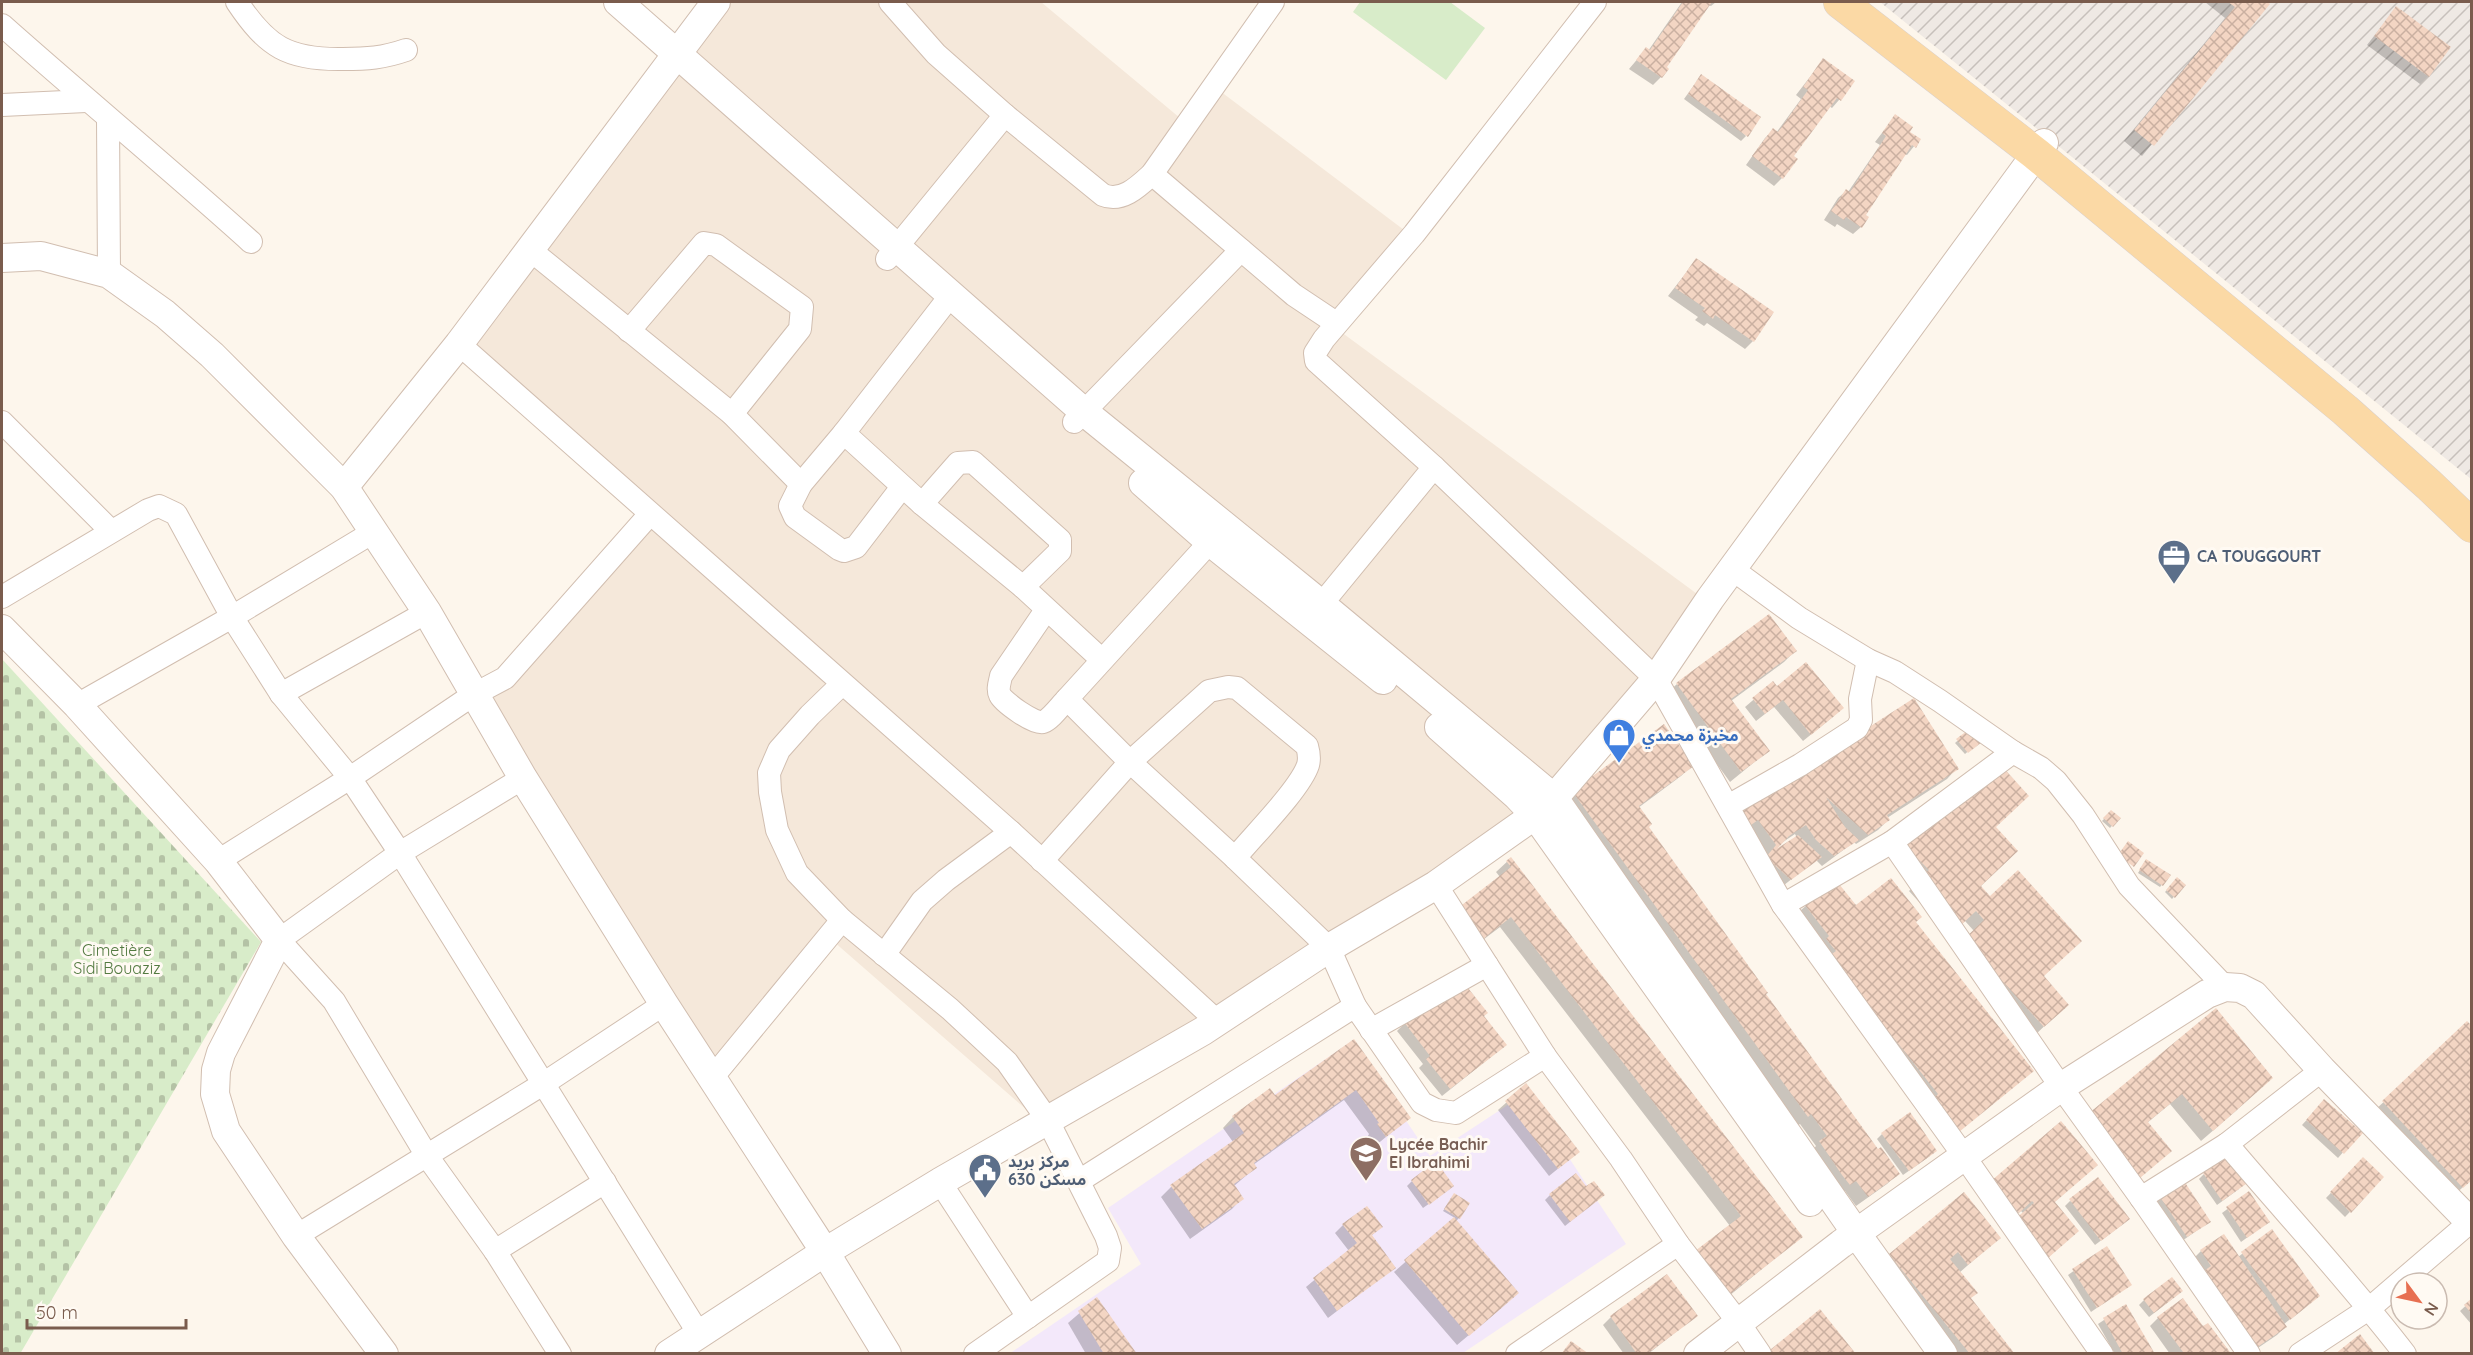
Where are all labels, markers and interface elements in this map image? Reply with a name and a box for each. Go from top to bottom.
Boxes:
office icon: CA TOUGGOURT [2156,538,2192,585]
place label: CA TOUGGOURT [2197,546,2321,566]
shop icon: مخبزة محمدي [1601,717,1637,764]
place label: مخبزة محمدي [1642,725,1739,749]
park label: Cimetière Sidi Bouaziz [73,940,161,978]
place label: Lycée Bachir El Ibrahimi [1389,1134,1488,1172]
school or university icon: Lycée Bachir El Ibrahimi [1348,1135,1384,1182]
place label: مركز بريد 630 مسكن [1008,1151,1086,1189]
public building icon: مركز بريد 630 مسكن [967,1152,1003,1199]
north arrow [2389,1271,2449,1331]
scale bar [27,1292,186,1330]
text: N [2420,1299,2443,1320]
text: 50 m [36,1301,78,1324]

